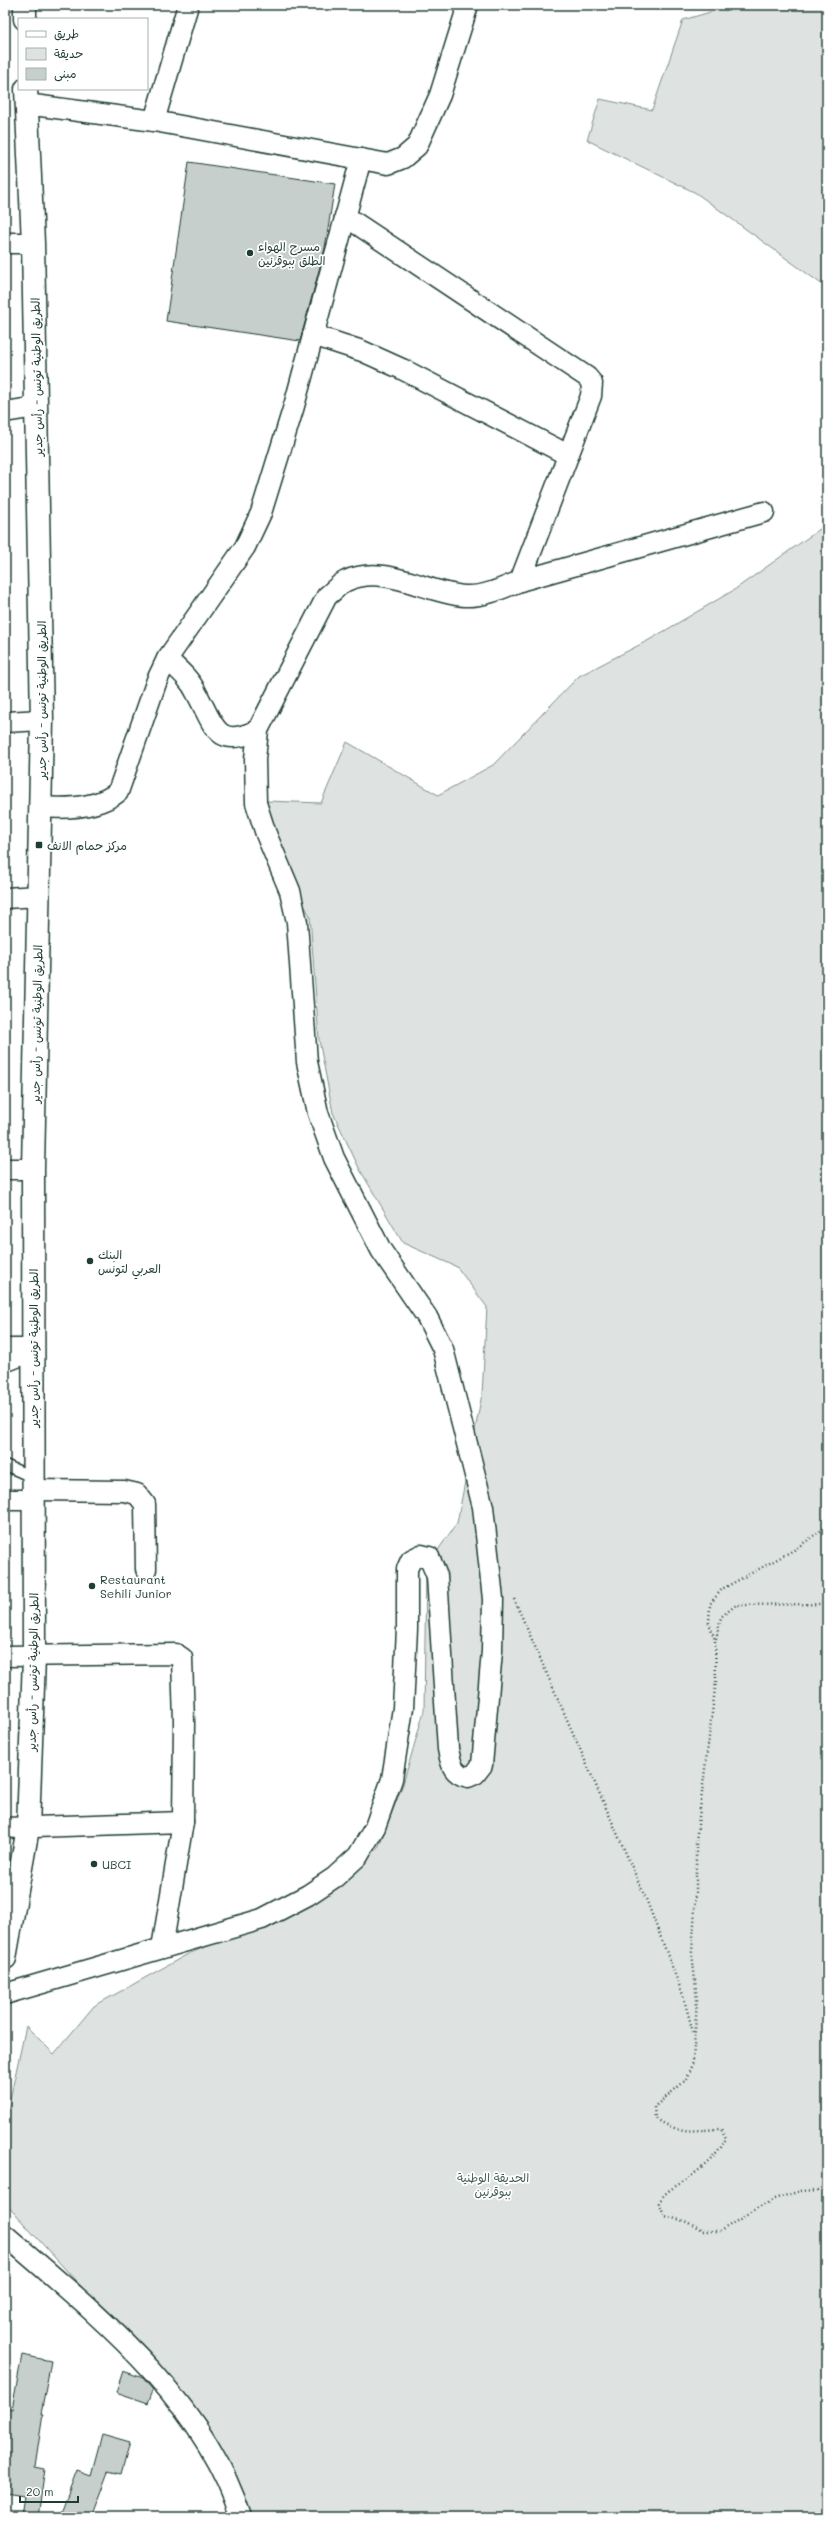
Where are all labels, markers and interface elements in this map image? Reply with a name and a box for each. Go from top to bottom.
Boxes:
legend [18,18,148,90]
text: طريق [54,25,79,41]
text: حديقة [54,45,83,61]
text: مبنى [54,65,77,82]
place label: مسرح الهواء الطلق ببوقرنين [258,238,325,269]
marker: مسرح الهواء الطلق ببوقرنين [245,248,255,258]
street label: الطريق الوطنية تونس - رأس جدير [27,297,46,458]
street label: الطريق الوطنية تونس - رأس جدير [33,621,50,780]
place label: مركز حمام الانف [47,837,127,855]
marker: مركز حمام الانف [34,840,44,850]
street label: الطريق الوطنية تونس - رأس جدير [27,944,46,1105]
place label: البنك العربي لتونس [98,1246,161,1280]
marker: البنك العربي لتونس [85,1256,95,1266]
street label: الطريق الوطنية تونس - رأس جدير [25,1269,42,1428]
place label: Restaurant Sehili Junior [100,1571,172,1601]
marker: Restaurant Sehili Junior [87,1581,97,1591]
street label: الطريق الوطنية تونس - رأس جدير [23,1592,42,1753]
place label: UBCI [102,1856,131,1872]
marker: UBCI [89,1859,99,1869]
park label: الحديقة الوطنية ببوقرنين [457,2169,529,2200]
scale bar [20,2478,78,2504]
text: 20 m [26,2483,54,2499]

